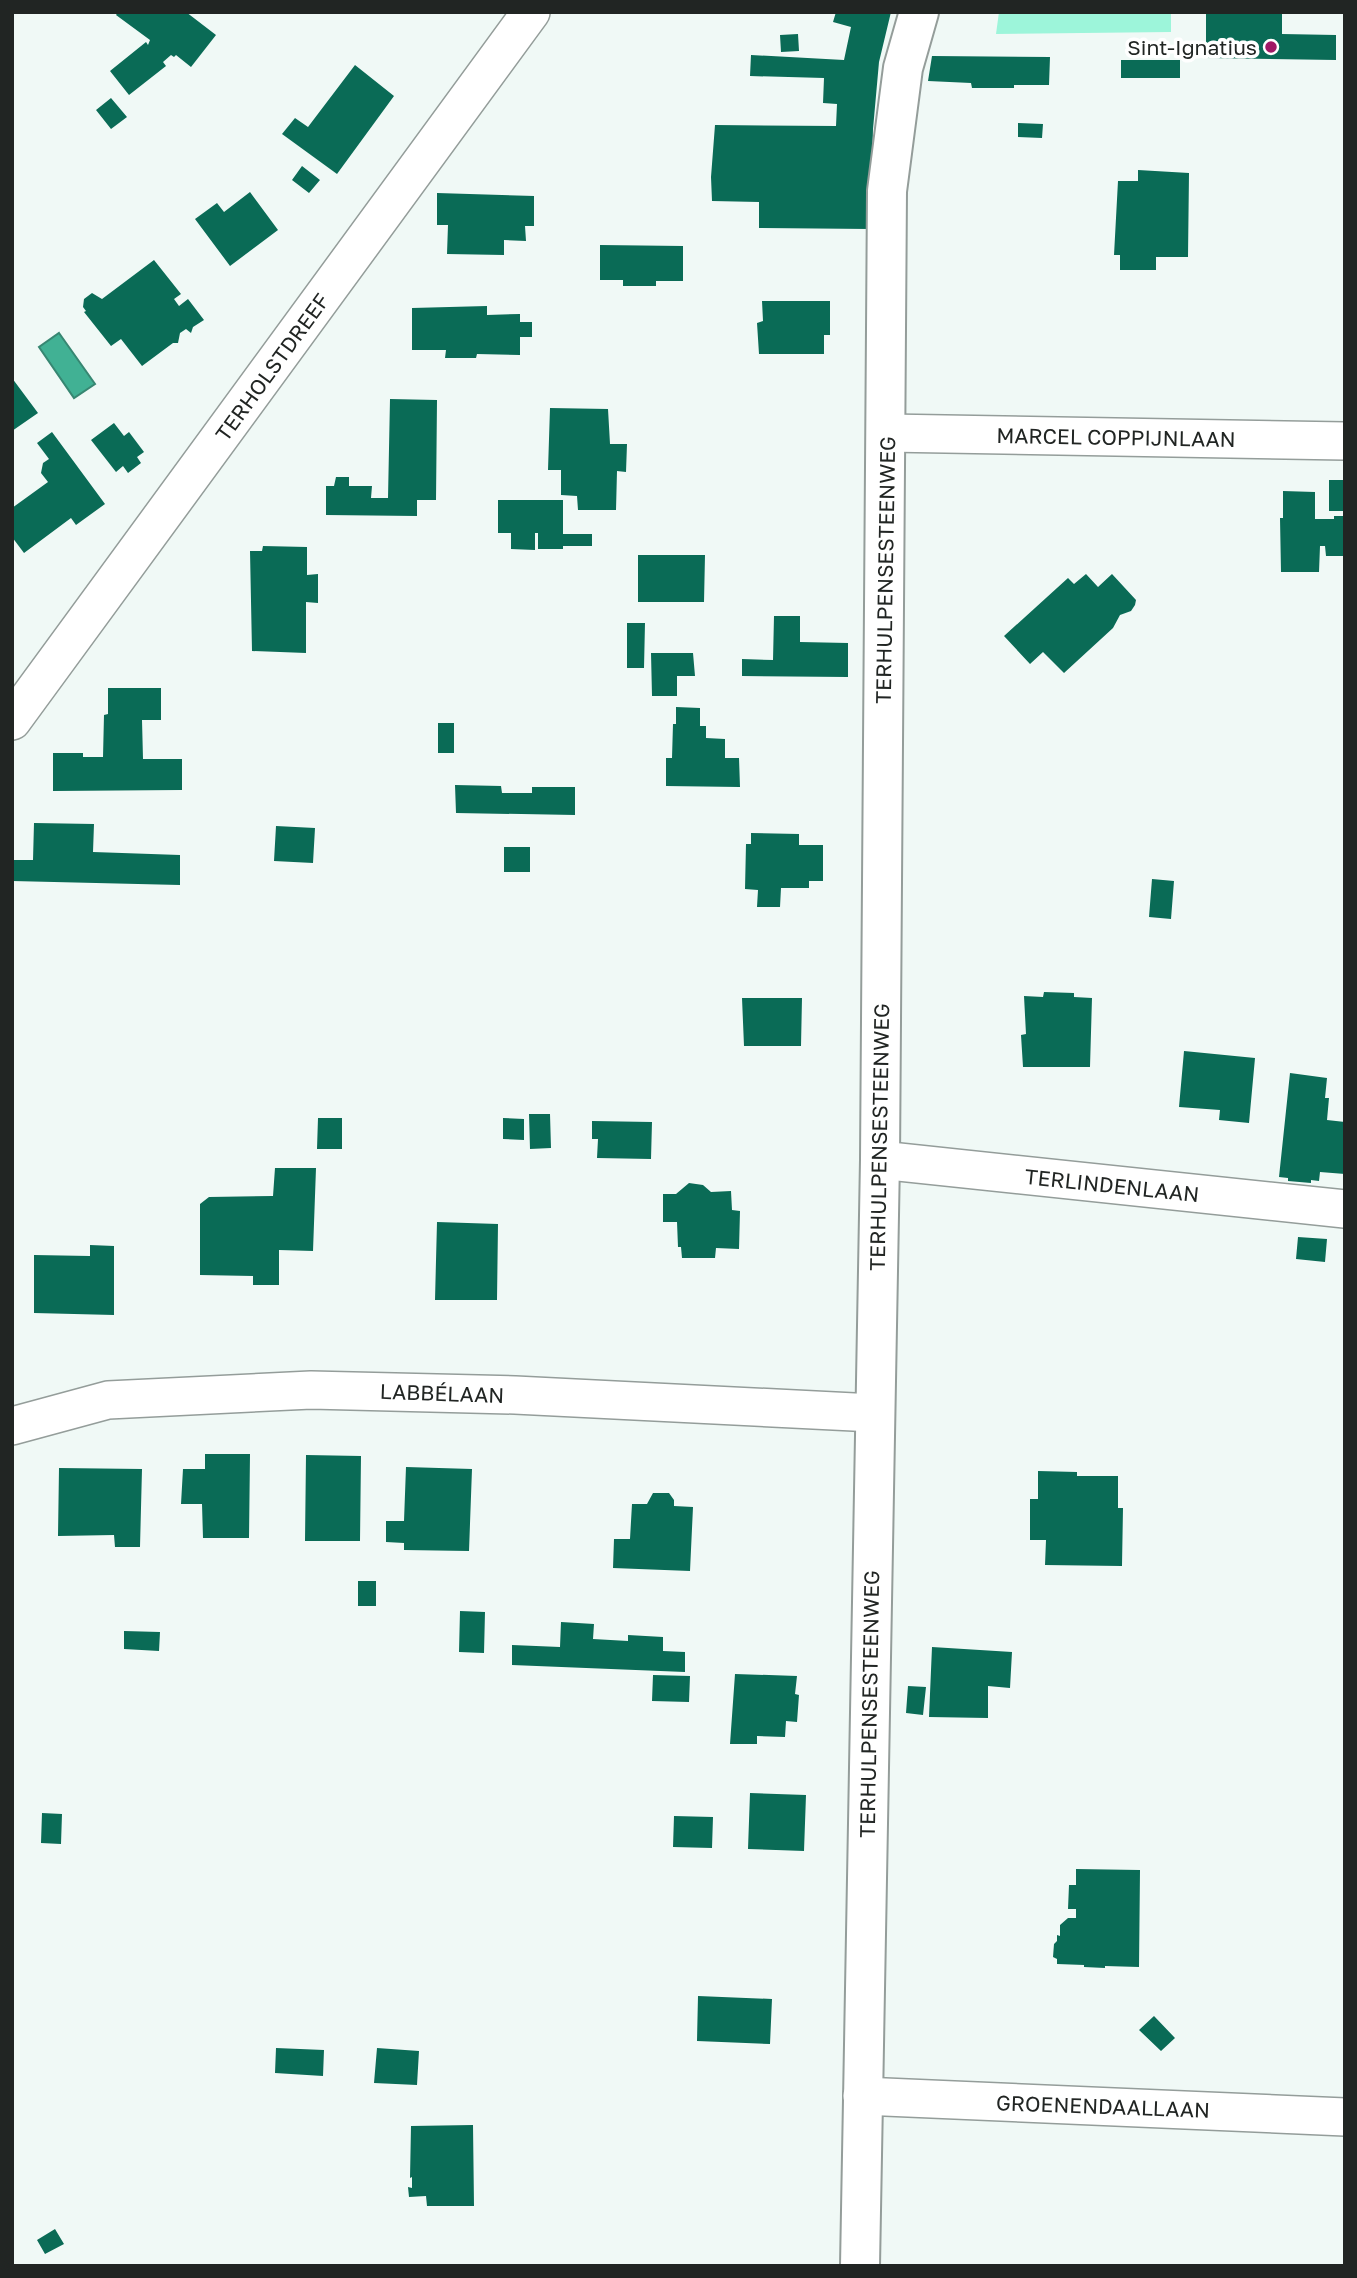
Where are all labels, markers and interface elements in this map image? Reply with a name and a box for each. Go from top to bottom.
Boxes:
place label: Sint-Ignatius [1127,34,1257,60]
marker: Sint-Ignatius [1263,39,1279,55]
street label: TERHOLSTDREEF [210,288,334,446]
street label: MARCEL COPPIJNLAAN [996,422,1236,452]
street label: TERHULPENSESTEENWEG [870,436,900,704]
street label: TERHULPENSESTEENWEG [864,1003,894,1271]
street label: TERLINDENLAAN [1024,1163,1200,1207]
street label: LABBÉLAAN [379,1378,505,1408]
street label: TERHULPENSESTEENWEG [854,1570,884,1838]
street label: GROENENDAALLAAN [996,2089,1210,2123]

